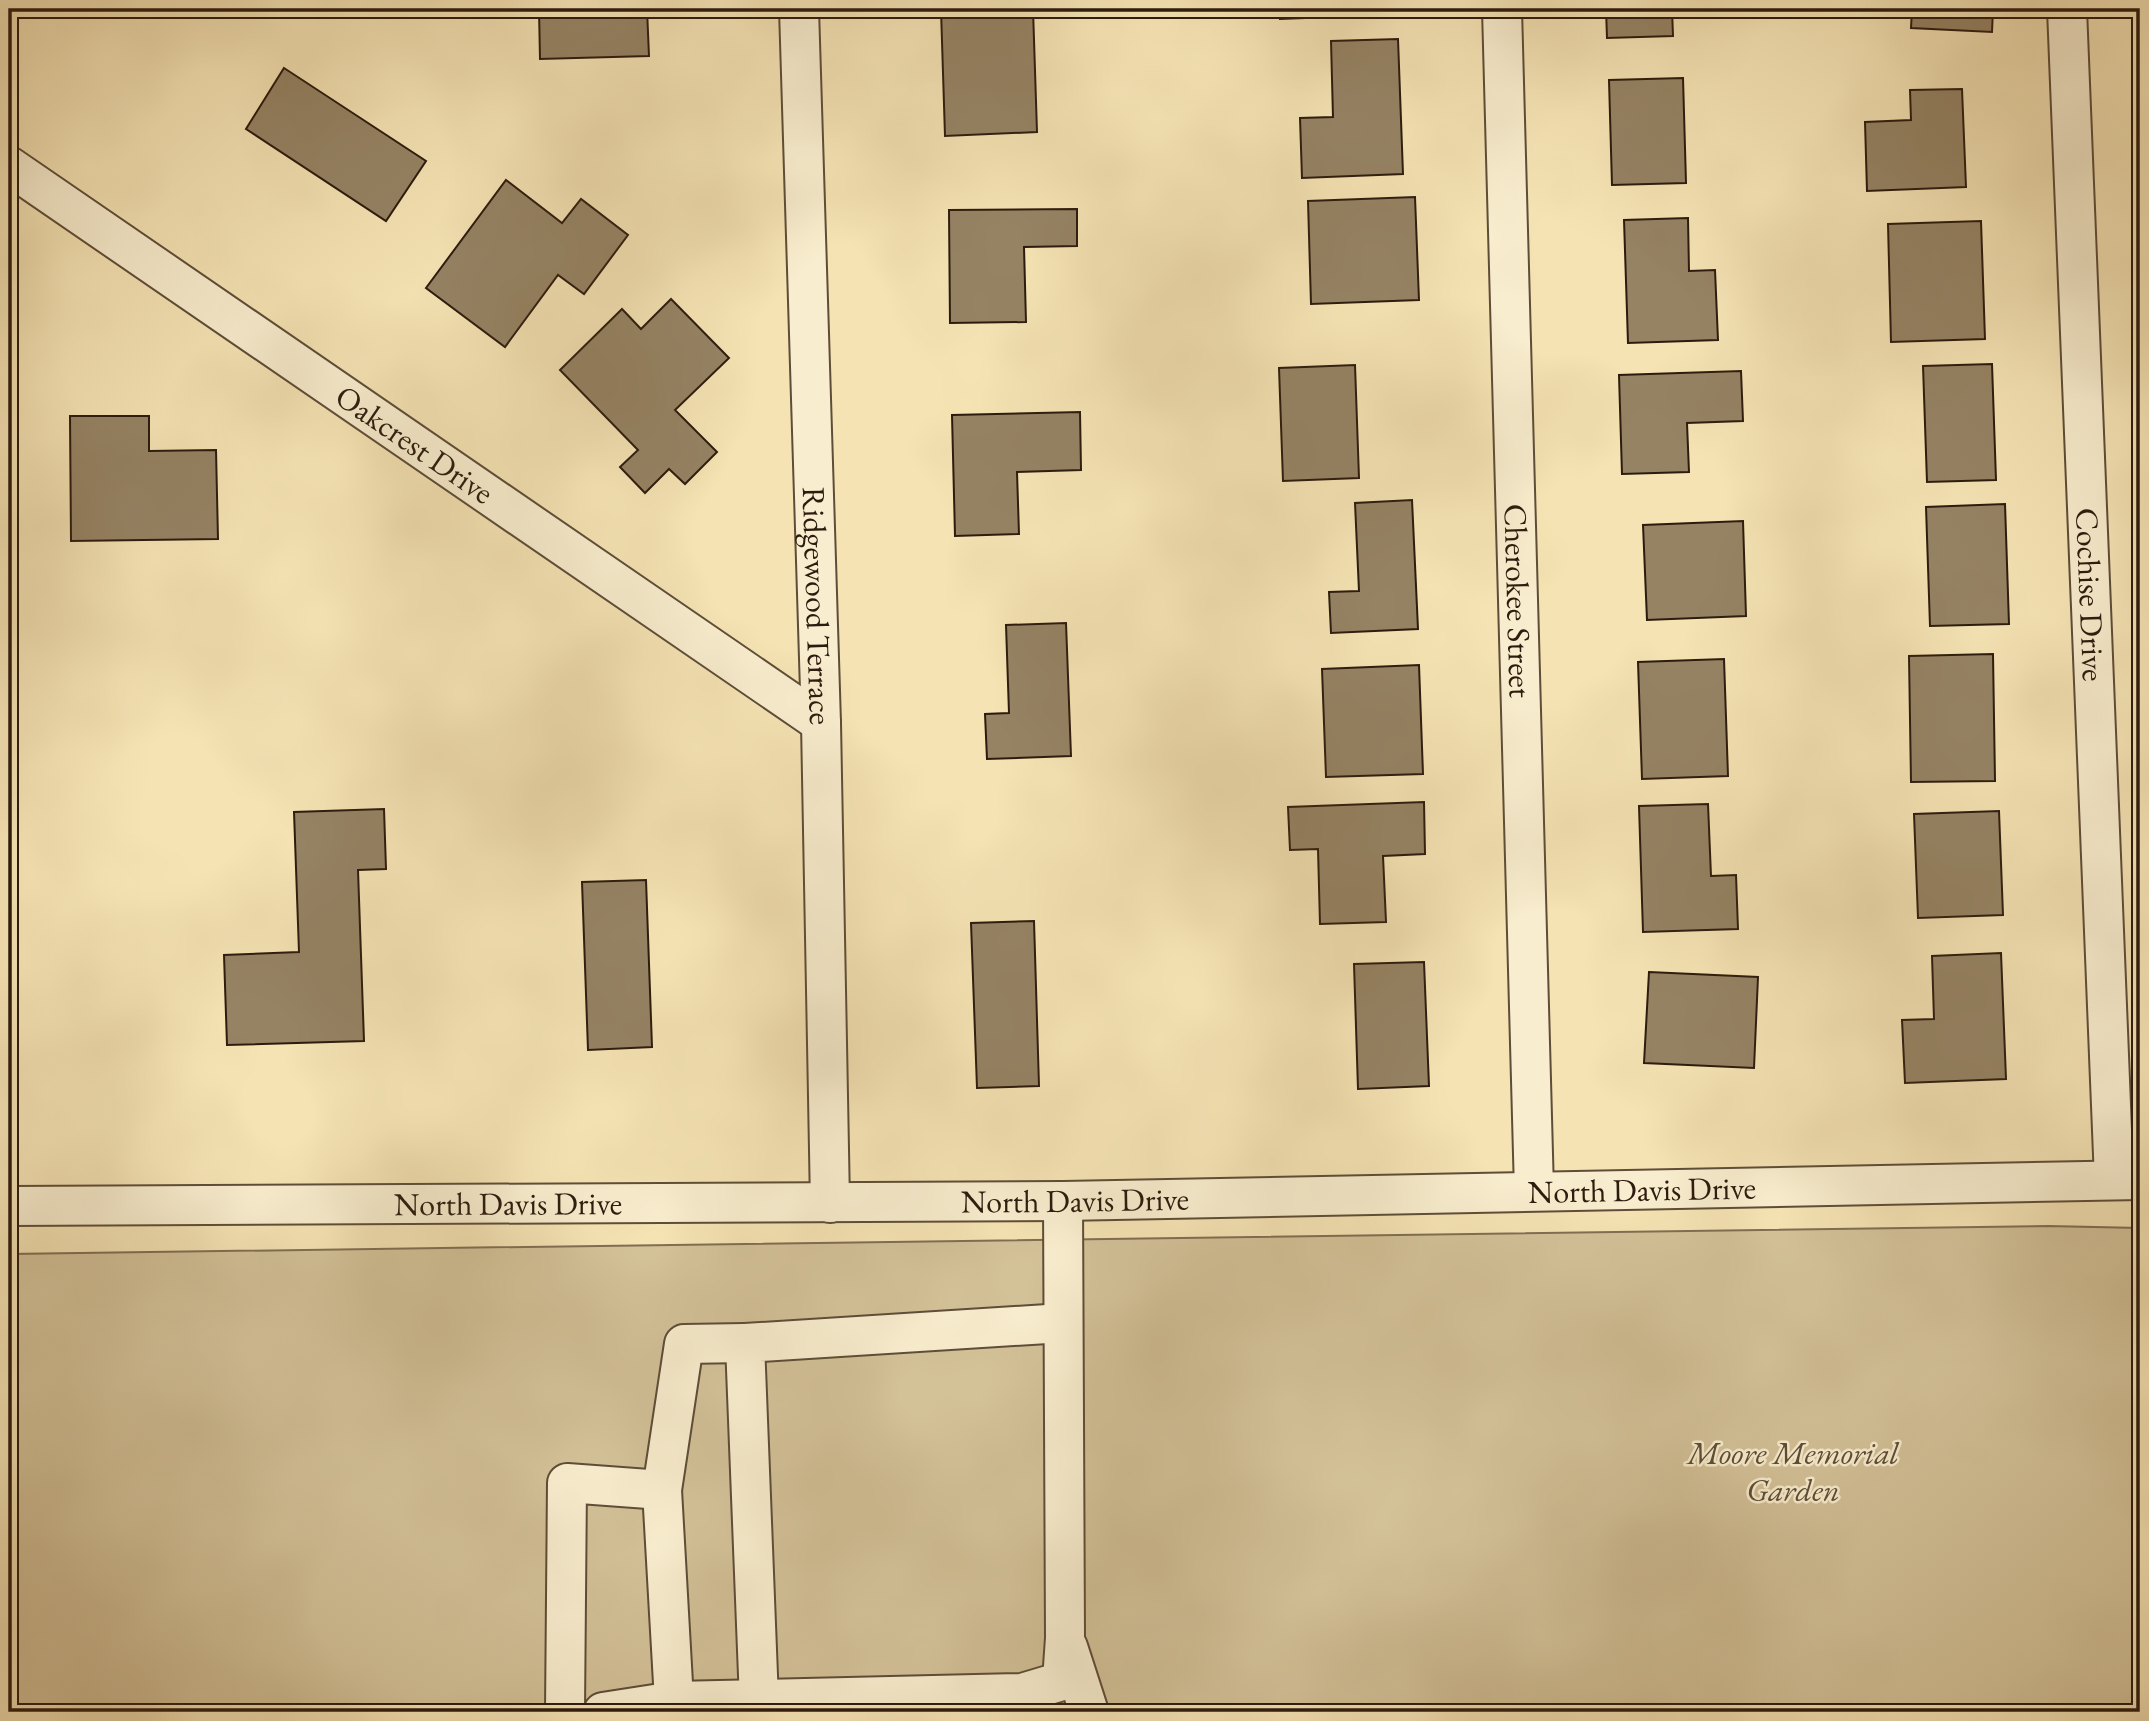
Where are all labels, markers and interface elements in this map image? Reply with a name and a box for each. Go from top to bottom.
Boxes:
street label: Oakcrest Drive [327,375,502,513]
street label: Ridgewood Terrace [793,486,842,725]
street label: Cherokee Street [1494,503,1542,698]
street label: Cochise Drive [2066,507,2115,682]
street label: North Davis Drive [1527,1166,1756,1213]
street label: North Davis Drive [961,1178,1189,1222]
street label: North Davis Drive [394,1182,622,1225]
park label: Moore Memorial Garden [1685,1432,1899,1511]

